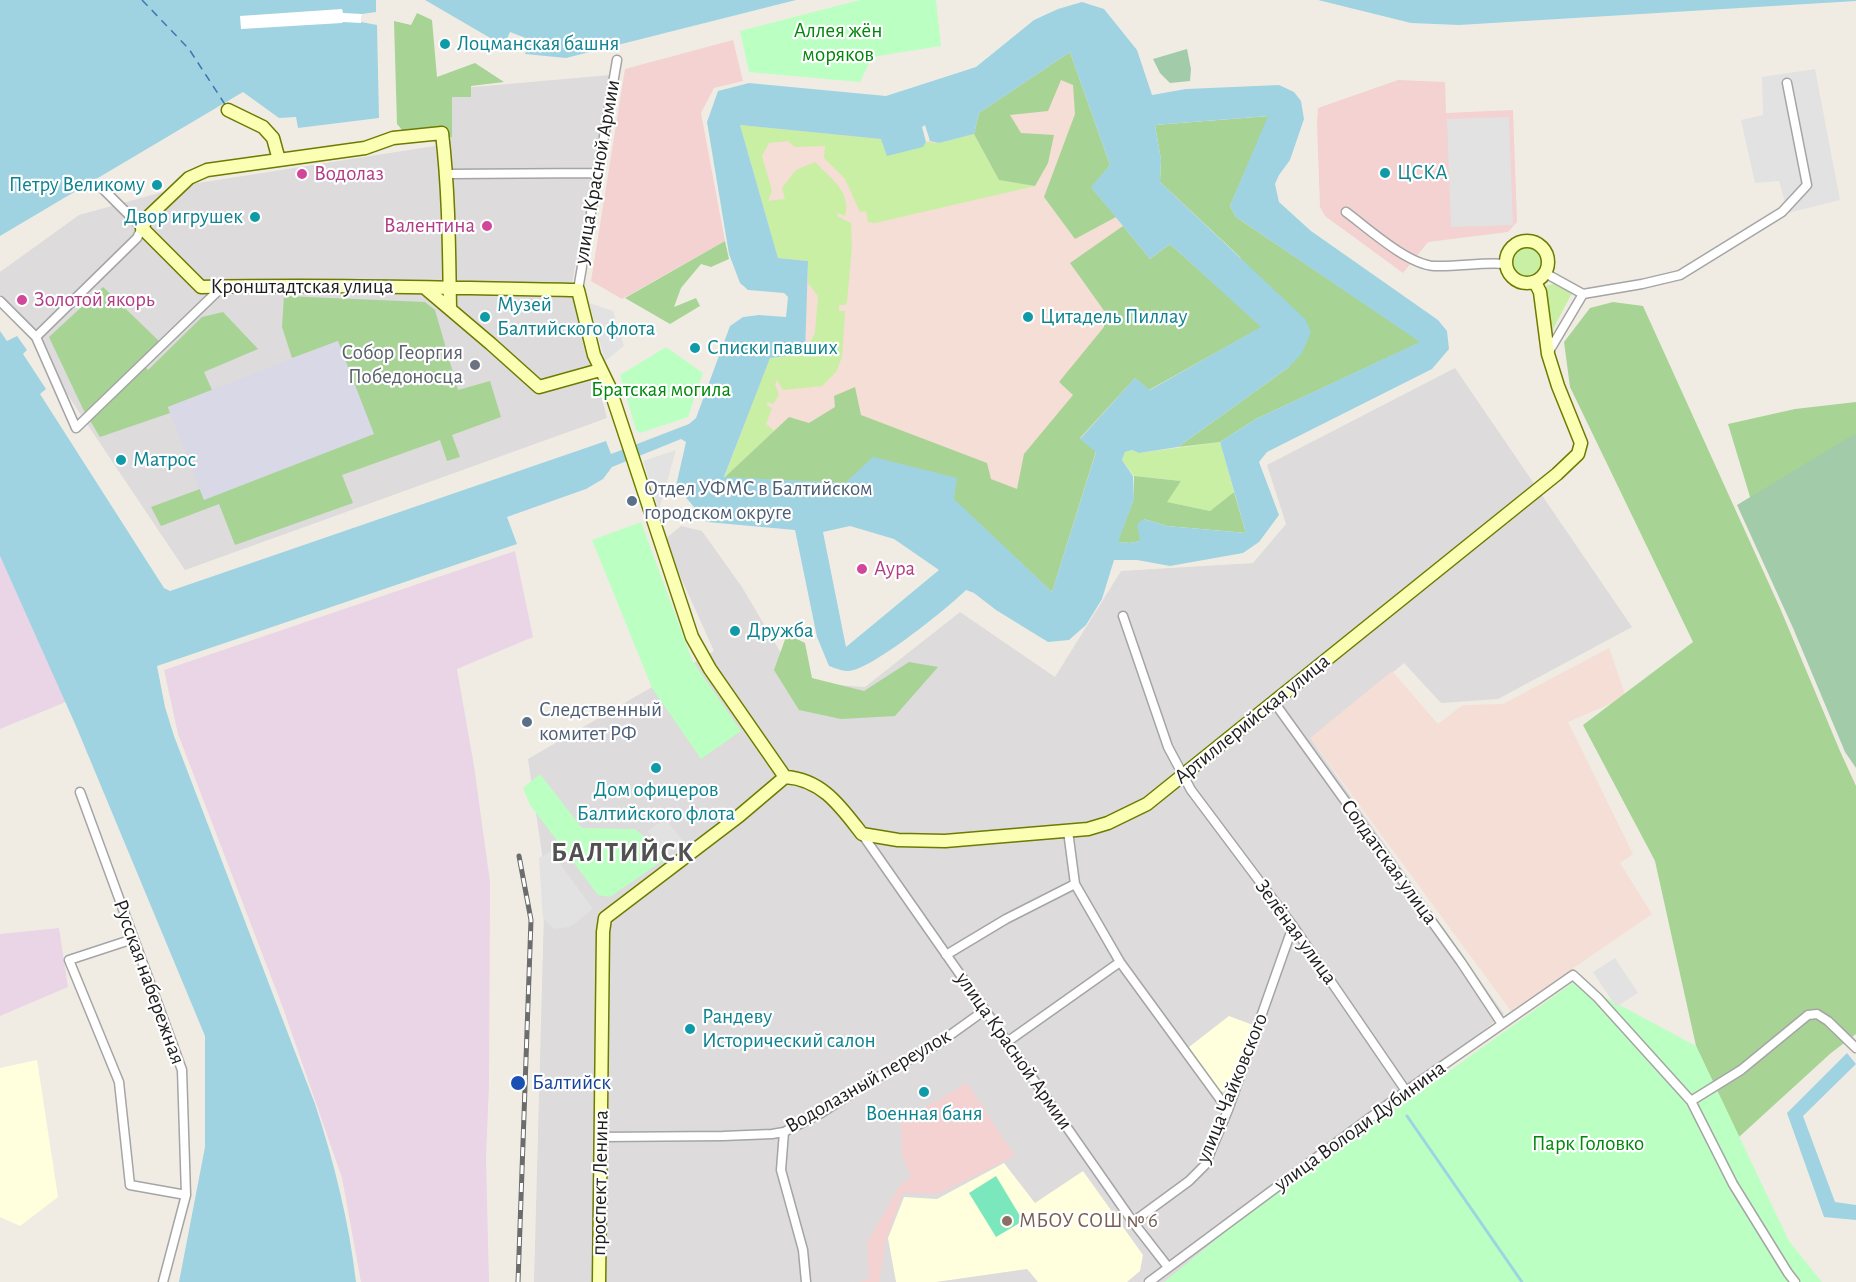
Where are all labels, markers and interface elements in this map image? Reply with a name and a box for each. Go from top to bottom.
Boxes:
park label: Аллея жён моряков [794,18,882,68]
place label: Лоцманская башня [457,31,619,57]
marker: Лоцманская башня [438,37,452,51]
street label: улица Красной Армии [568,78,626,266]
place label: ЦСКА [1397,160,1448,186]
place label: Водолаз [314,161,384,187]
marker: ЦСКА [1378,166,1392,180]
marker: Водолаз [295,167,309,181]
place label: Петру Великому [9,172,145,198]
marker: Петру Великому [150,178,164,192]
place label: Двор игрушек [124,204,243,230]
marker: Двор игрушек [248,210,262,224]
place label: Валентина [384,213,475,239]
marker: Валентина [480,219,494,233]
street label: Кронштадтская улица [210,274,394,300]
place label: Золотой якорь [34,287,155,313]
place label: Музей Балтийского флота [497,292,655,342]
marker: Золотой якорь [15,293,29,307]
place label: Цитадель Пиллау [1040,304,1187,330]
marker: Музей Балтийского флота [478,310,492,324]
marker: Цитадель Пиллау [1021,310,1035,324]
place label: Списки павших [707,335,838,361]
place label: Собор Георгия Победоносца [341,340,463,390]
marker: Списки павших [688,341,702,355]
marker: Собор Георгия Победоносца [468,358,482,372]
park label: Братская могила [591,377,731,403]
place label: Матрос [133,447,196,473]
marker: Матрос [114,453,128,467]
place label: Отдел УФМС в Балтийском городском округе [644,476,873,526]
marker: Отдел УФМС в Балтийском городском округе [625,494,639,508]
place label: Аура [874,556,915,582]
marker: Аура [855,562,869,576]
place label: Дружба [747,618,814,644]
marker: Дружба [728,624,742,638]
street label: Артиллерийская улица [1169,648,1335,790]
place label: Следственный комитет РФ [539,697,662,747]
marker: Следственный комитет РФ [520,715,534,729]
marker: Дом офицеров Балтийского флота [649,761,663,775]
place label: Дом офицеров Балтийского флота [577,777,735,827]
street label: Солдатская улица [1335,794,1443,930]
district label: БАЛТИЙСК [551,837,695,869]
street label: Зелёная улица [1249,875,1343,989]
street label: Русская набережная [107,896,191,1068]
street label: улица Красной Армии [950,967,1078,1135]
place label: Рандеву Исторический салон [702,1004,876,1054]
street label: улица Чайковского [1190,1009,1274,1167]
marker: Рандеву Исторический салон [683,1022,697,1036]
street label: Водолазный переулок [781,1023,955,1139]
street label: улица Володи Дубинина [1269,1055,1451,1197]
place label: Балтийск [532,1070,611,1096]
marker: Балтийск [509,1074,527,1092]
marker: Военная баня [917,1085,931,1099]
place label: Военная баня [865,1101,983,1127]
street label: проспект Ленина [586,1110,614,1256]
park label: Парк Головко [1532,1131,1644,1157]
place label: МБОУ СОШ № 6 [1019,1208,1158,1234]
marker: МБОУ СОШ № 6 [1000,1214,1014,1228]

